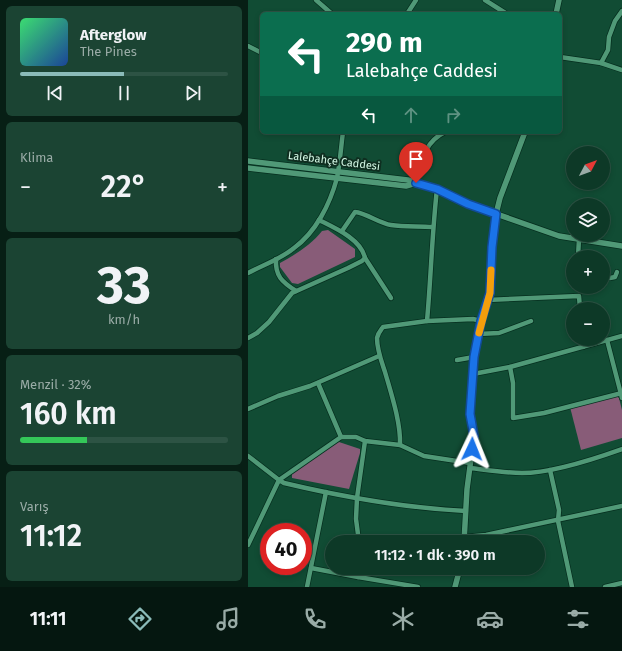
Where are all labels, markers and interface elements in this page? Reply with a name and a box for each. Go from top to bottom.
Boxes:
text: Afterglow [80,26,146,44]
text: 290 m [346,26,423,59]
icon: left [280,28,332,80]
text: The Pines [80,44,137,59]
text: Lalebahçe Caddesi [346,60,498,82]
icon: previous [44,82,66,104]
icon: pause [113,82,135,104]
icon: next [182,82,204,104]
icon: left [358,104,380,126]
icon: ahead [400,104,422,126]
icon: right [442,104,464,126]
pin [399,142,433,183]
north arrow [566,146,610,190]
map controls [566,146,610,346]
icon: arrive [405,148,427,170]
street label: Lalebahçe Caddesi [287,149,381,173]
text: Klima [20,150,53,165]
text: 22° [101,169,147,205]
text: − [20,174,31,201]
text: + [217,174,228,201]
button: layers [566,198,610,242]
button: + [566,250,610,294]
text: 33 [97,254,151,317]
button: − [566,302,610,346]
text: km/h [108,312,140,327]
text: Menzil · 32% [20,377,92,392]
text: 160 km [20,396,117,432]
position arrow [451,428,493,470]
text: Varış [20,499,49,514]
text: 11:12 [20,518,82,554]
speed limit sign: 40 [260,523,312,575]
text: 11:12 · 1 dk · 390 m [374,546,496,564]
icon: directions [126,605,154,633]
icon: music [214,605,242,633]
icon: phone [301,605,329,633]
icon: climate [389,605,417,633]
icon: car [476,605,504,633]
icon: filters [564,605,592,633]
text: 11:11 [30,608,66,630]

